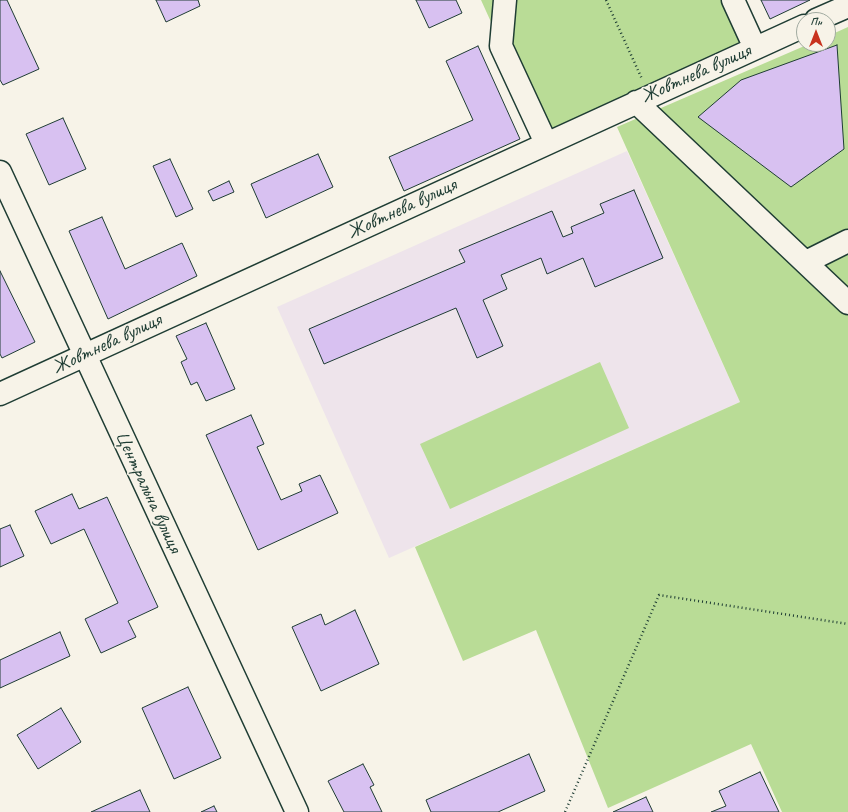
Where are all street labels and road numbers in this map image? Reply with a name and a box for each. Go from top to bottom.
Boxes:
street label: Жовтнева вулиця [637,39,755,109]
street label: Жовтнева вулиця [343,173,461,245]
street label: Жовтнева вулиця [48,308,166,380]
street label: Центральна вулиця [109,427,187,557]

